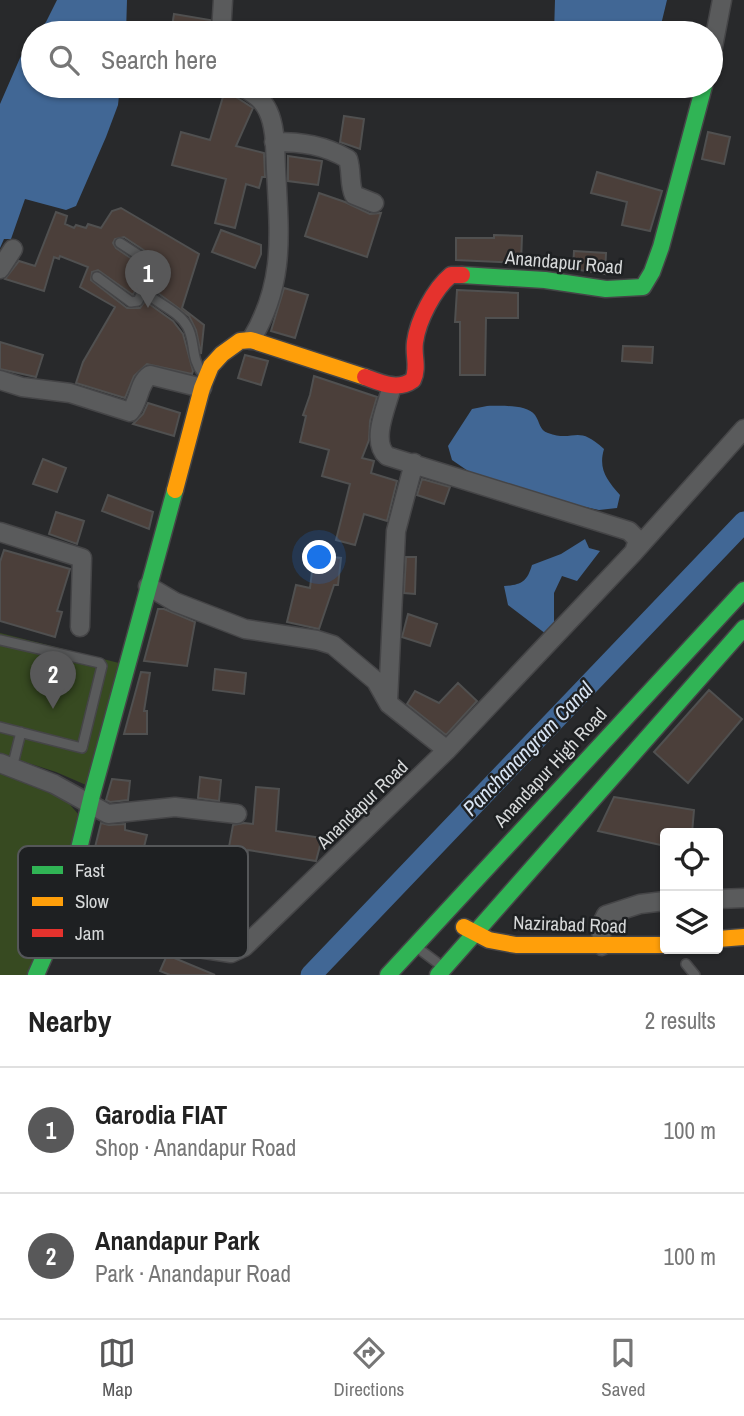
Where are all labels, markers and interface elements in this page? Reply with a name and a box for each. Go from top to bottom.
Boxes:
search box [21,21,723,98]
icon: search [45,41,83,79]
text: Search here [101,42,217,77]
street label: Anandapur Road [503,244,624,280]
pin: 1 [125,250,171,308]
your location [302,540,336,574]
pin: 2 [30,651,76,709]
water label: Panchanangram Canal [456,674,600,822]
street label: Anandapur High Road [487,701,612,833]
street label: Anandapur Road [310,754,413,855]
map controls [660,828,723,954]
button: locate [660,828,723,891]
legend [18,846,248,958]
text: Fast [75,857,105,883]
text: Slow [75,888,110,914]
button: layers [660,891,723,954]
street label: Nazirabad Road [513,909,627,939]
text: Jam [75,920,104,946]
text: Nearby [28,1001,111,1041]
text: 2 results [645,1005,716,1036]
text: Garodia FIAT [95,1097,227,1132]
text: 1 [46,1115,56,1146]
text: 100 m [664,1115,716,1146]
text: Shop · Anandapur Road [95,1132,296,1163]
text: Anandapur Park [95,1223,260,1258]
text: 2 [46,1241,56,1272]
text: 100 m [664,1241,716,1272]
text: Park · Anandapur Road [95,1258,291,1289]
tab: Map [98,1334,136,1402]
tab: Directions [333,1334,404,1402]
tab: Saved [601,1334,646,1402]

